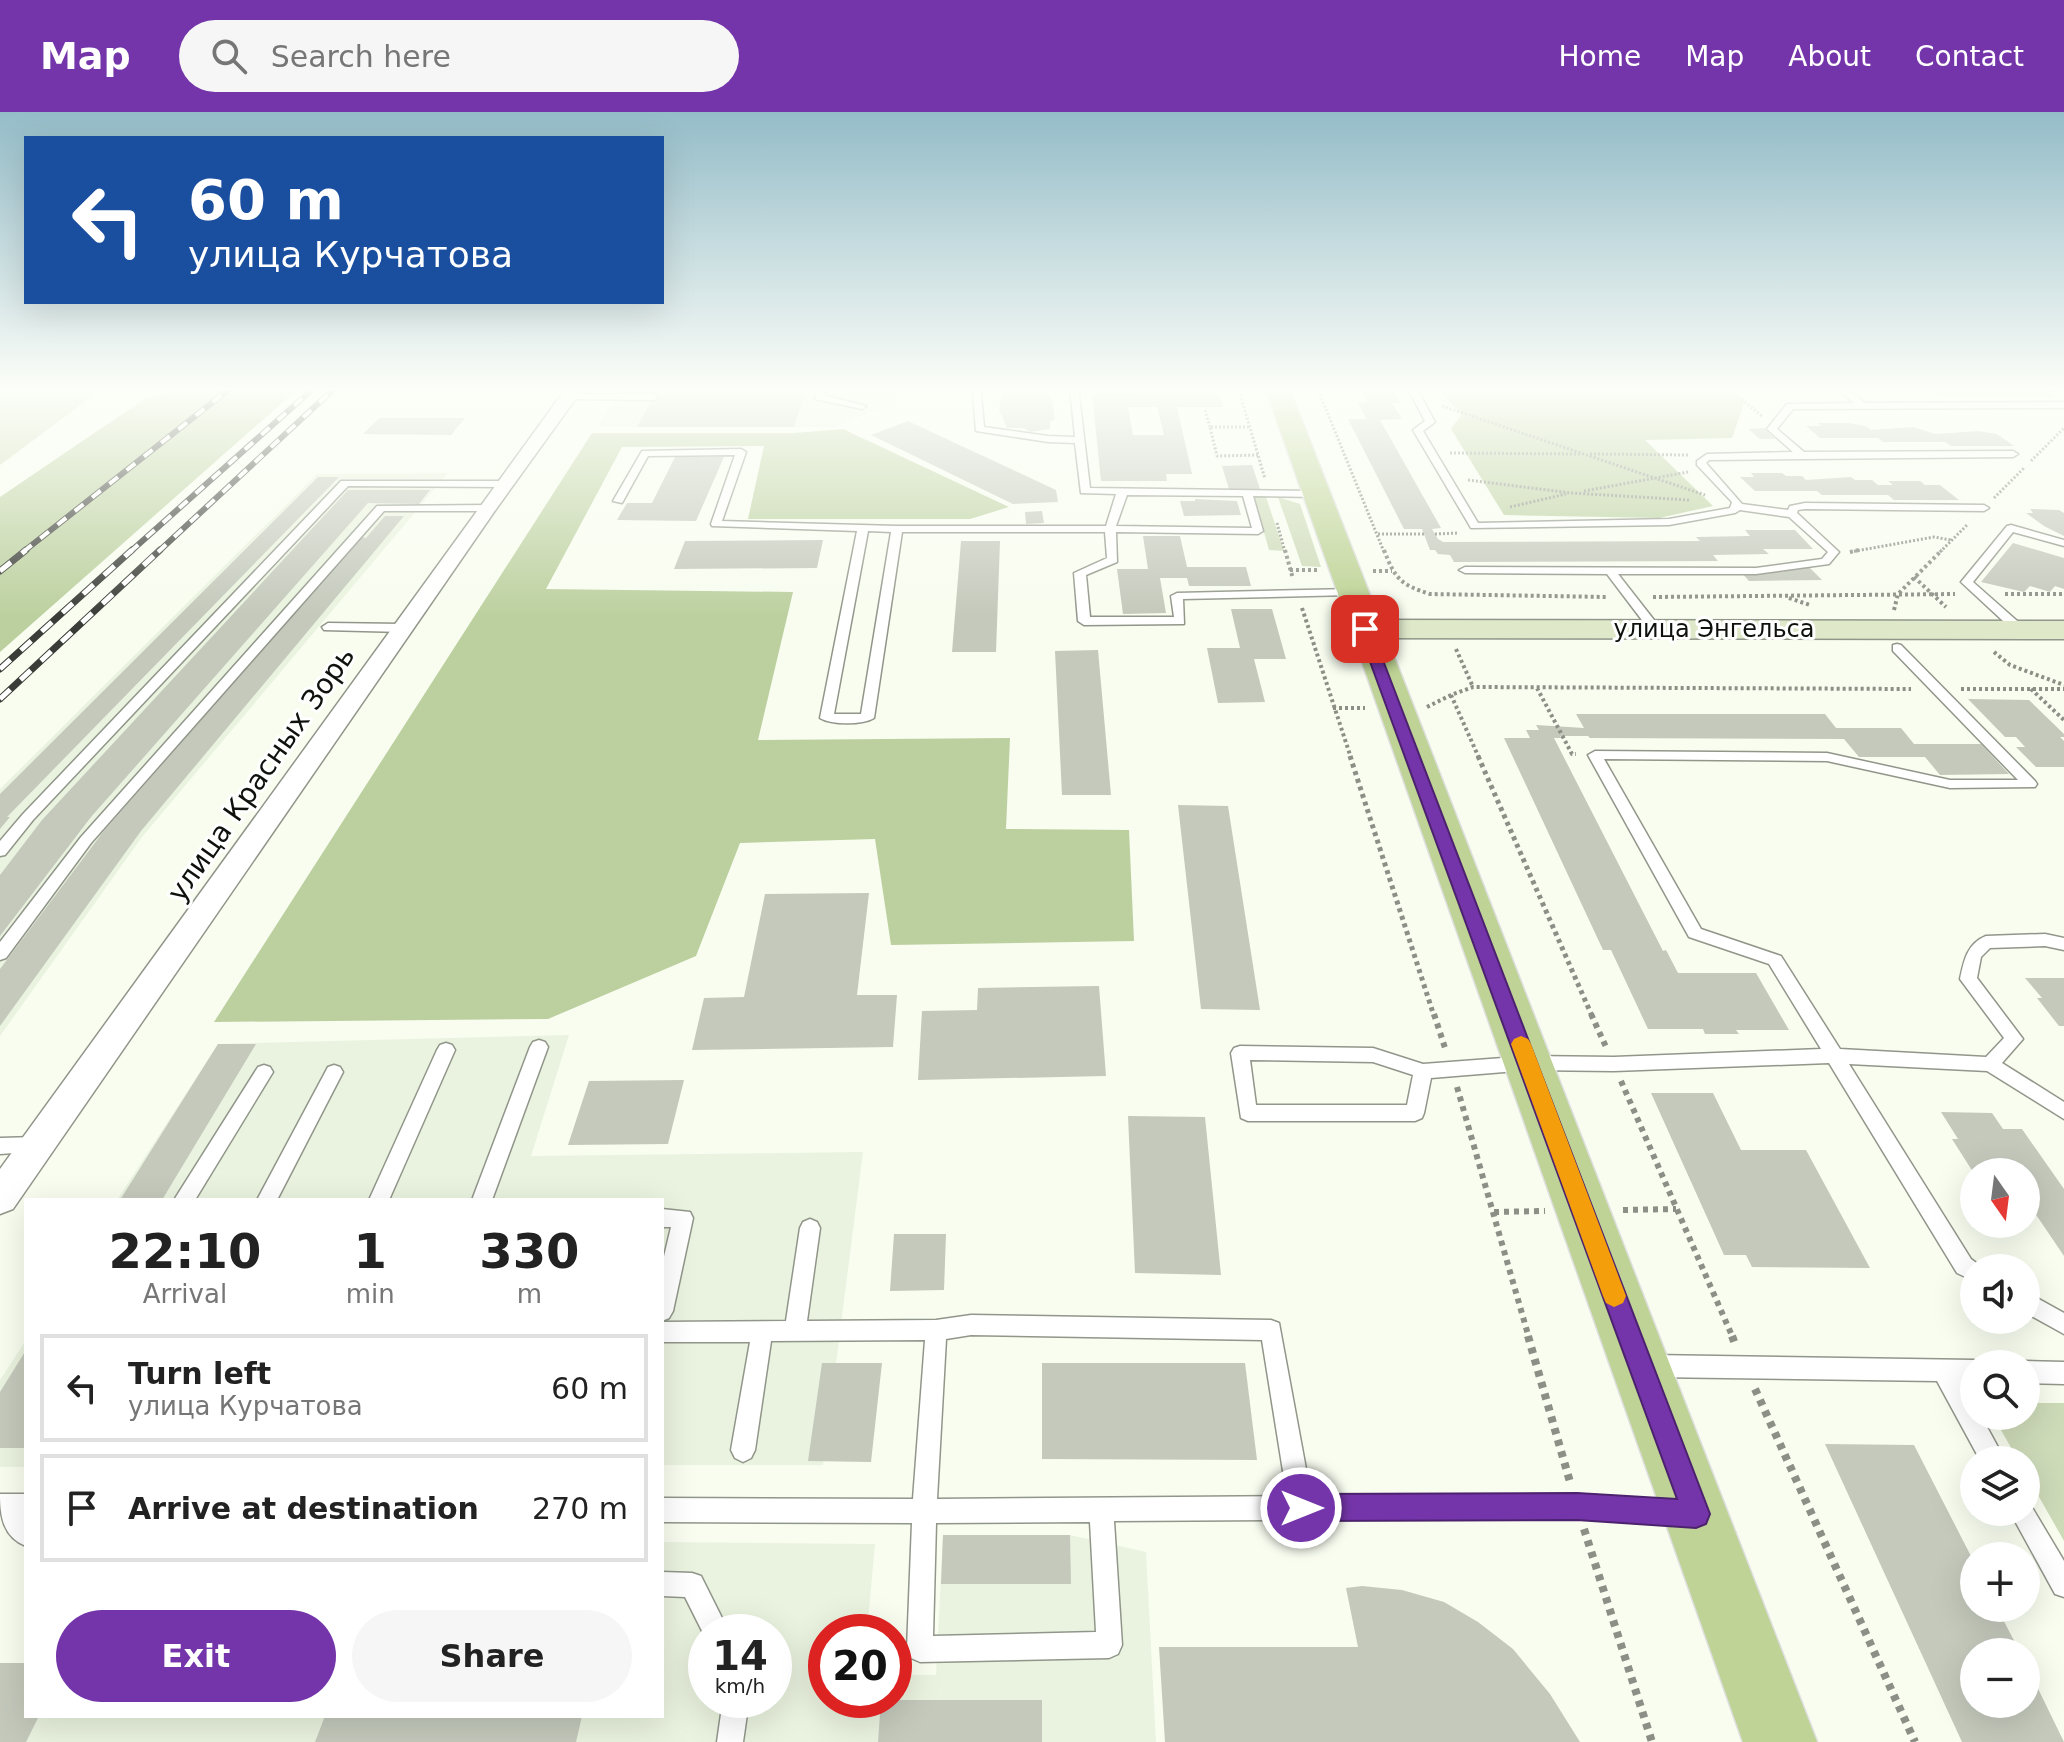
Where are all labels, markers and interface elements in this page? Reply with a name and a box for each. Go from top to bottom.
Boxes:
search box [179,20,739,92]
text: Map [40,34,131,78]
icon: search [207,34,251,78]
text: Search here [271,39,451,74]
text: Home [1558,40,1641,73]
text: Map [1685,40,1744,73]
text: About [1788,40,1871,73]
text: Contact [1915,40,2024,73]
text: 60 m [188,167,344,232]
icon: left [56,168,160,272]
text: улица Курчатова [188,234,513,275]
pin [1331,595,1399,663]
icon: arrive [1343,607,1387,651]
street label: улица Энгельса [1613,615,1815,643]
street label: улица Красных Зорь [161,640,361,908]
north arrow [1960,1158,2040,1238]
map controls [1960,1158,2040,1718]
text: 22:10 [108,1223,261,1279]
text: 1 [354,1223,387,1279]
text: 330 [479,1223,579,1279]
button: sound [1960,1254,2040,1334]
text: Arrival [143,1279,227,1309]
text: min [346,1279,395,1309]
text: m [517,1279,542,1309]
button: search [1960,1350,2040,1430]
text: Turn left [128,1356,271,1391]
icon: left [60,1366,104,1410]
text: 60 m [551,1371,628,1406]
text: улица Курчатова [128,1391,363,1421]
button: layers [1960,1446,2040,1526]
position arrow [1259,1466,1343,1550]
icon: arrive [60,1486,104,1530]
text: Arrive at destination [128,1491,479,1526]
text: 270 m [532,1491,628,1526]
button: + [1960,1542,2040,1622]
button: Exit [56,1610,336,1702]
button: Share [352,1610,632,1702]
speed limit sign: 20 [808,1614,912,1718]
text: 14 [712,1633,768,1679]
button: − [1960,1638,2040,1718]
text: km/h [715,1674,765,1698]

